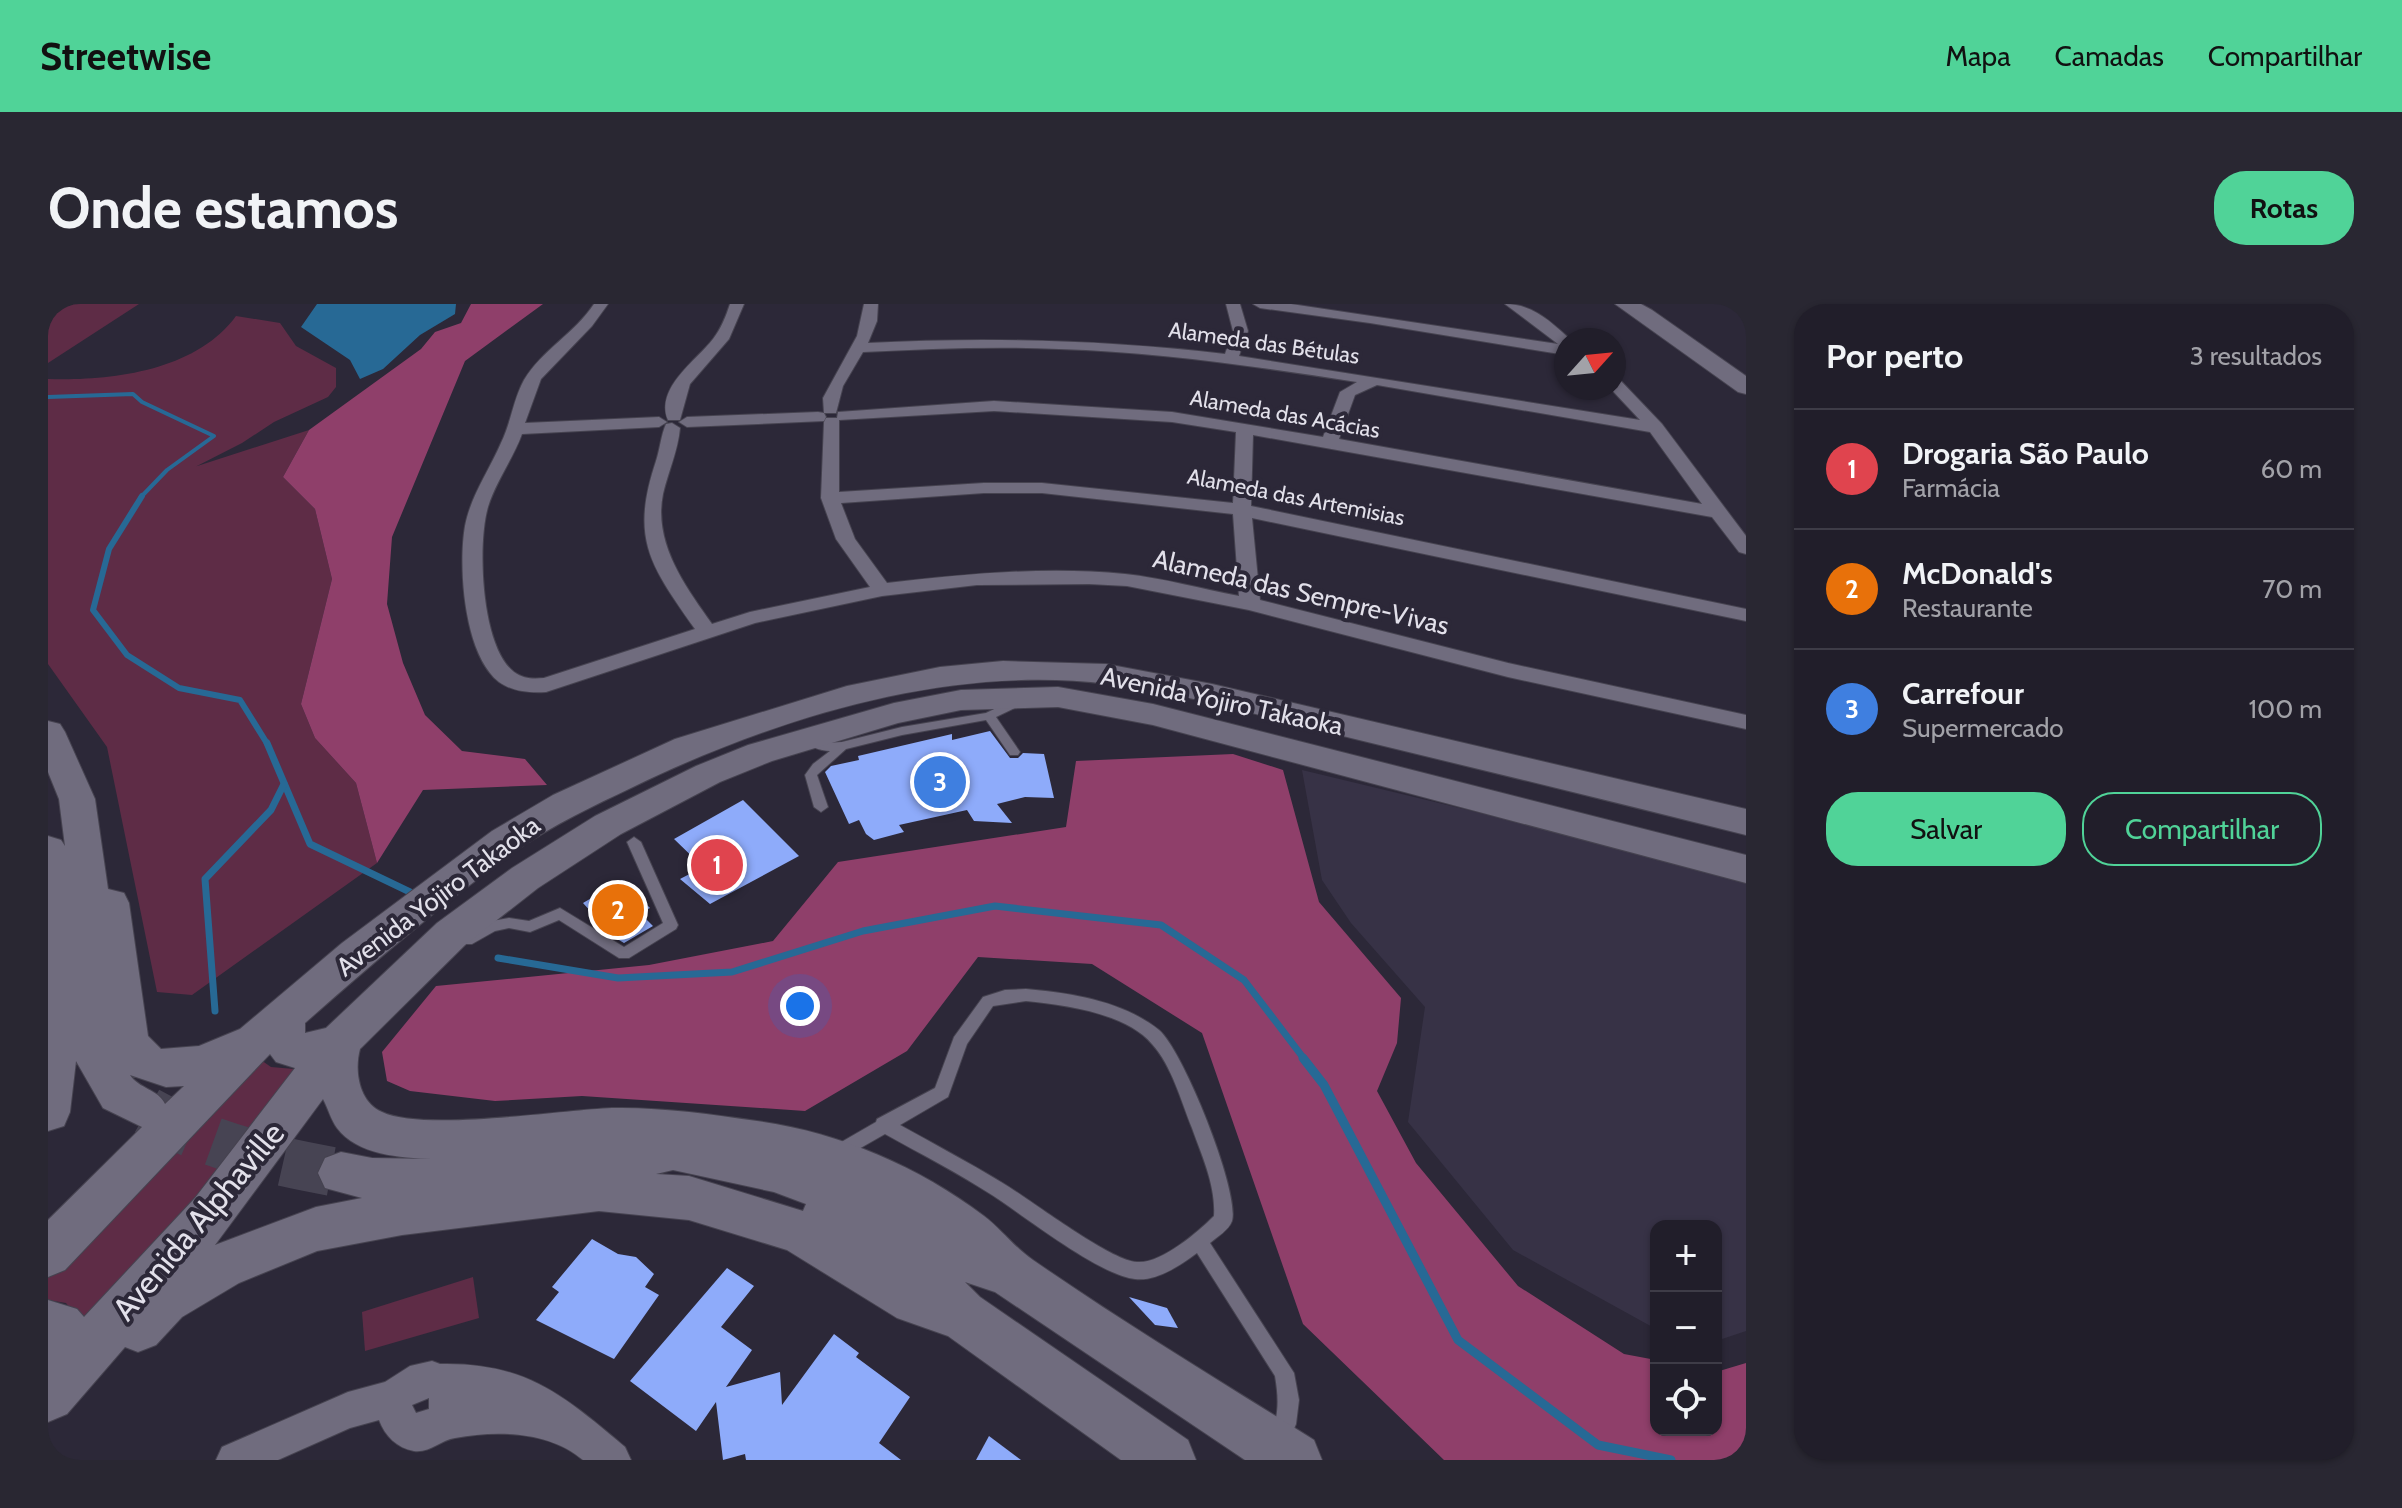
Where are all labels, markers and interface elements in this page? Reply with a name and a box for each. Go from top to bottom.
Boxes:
text: Streetwise [40,33,211,80]
text: Mapa [1946,39,2011,73]
text: Camadas [2055,39,2164,73]
text: Compartilhar [2208,39,2362,73]
button: Rotas [2214,171,2354,245]
text: Onde estamos [48,174,398,242]
street label: Alameda das Bétulas [1167,316,1361,370]
north arrow [1554,328,1626,400]
text: Por perto [1826,335,1963,377]
text: 3 resultados [2190,340,2322,372]
street label: Alameda das Acácias [1188,384,1382,444]
text: Drogaria São Paulo [1902,435,2149,472]
text: 1 [1847,453,1857,485]
text: 60 m [2260,453,2322,485]
street label: Alameda das Artemisias [1185,463,1407,531]
text: Farmácia [1902,472,2000,504]
street label: Alameda das Sempre-Vivas [1150,542,1452,642]
text: McDonald's [1902,555,2053,592]
text: 2 [1845,573,1859,605]
text: 70 m [2262,573,2322,605]
text: Restaurante [1902,592,2033,624]
street label: Avenida Yojiro Takaoka [1098,660,1346,742]
text: Carrefour [1902,675,2024,712]
text: 3 [1845,693,1859,725]
text: 100 m [2249,693,2322,725]
text: Supermercado [1902,712,2064,744]
pin: 3 [914,752,966,812]
button: Salvar [1826,792,2066,866]
button: Compartilhar [2082,792,2322,866]
street label: Avenida Yojiro Takaoka [330,809,547,983]
pin: 1 [691,835,743,895]
pin: 2 [592,880,644,940]
your location [780,986,820,1026]
street label: Avenida Alphaville [104,1114,292,1328]
map controls [1650,1220,1722,1436]
button: + [1650,1220,1722,1292]
button: − [1650,1292,1722,1364]
button: locate [1650,1364,1722,1436]

